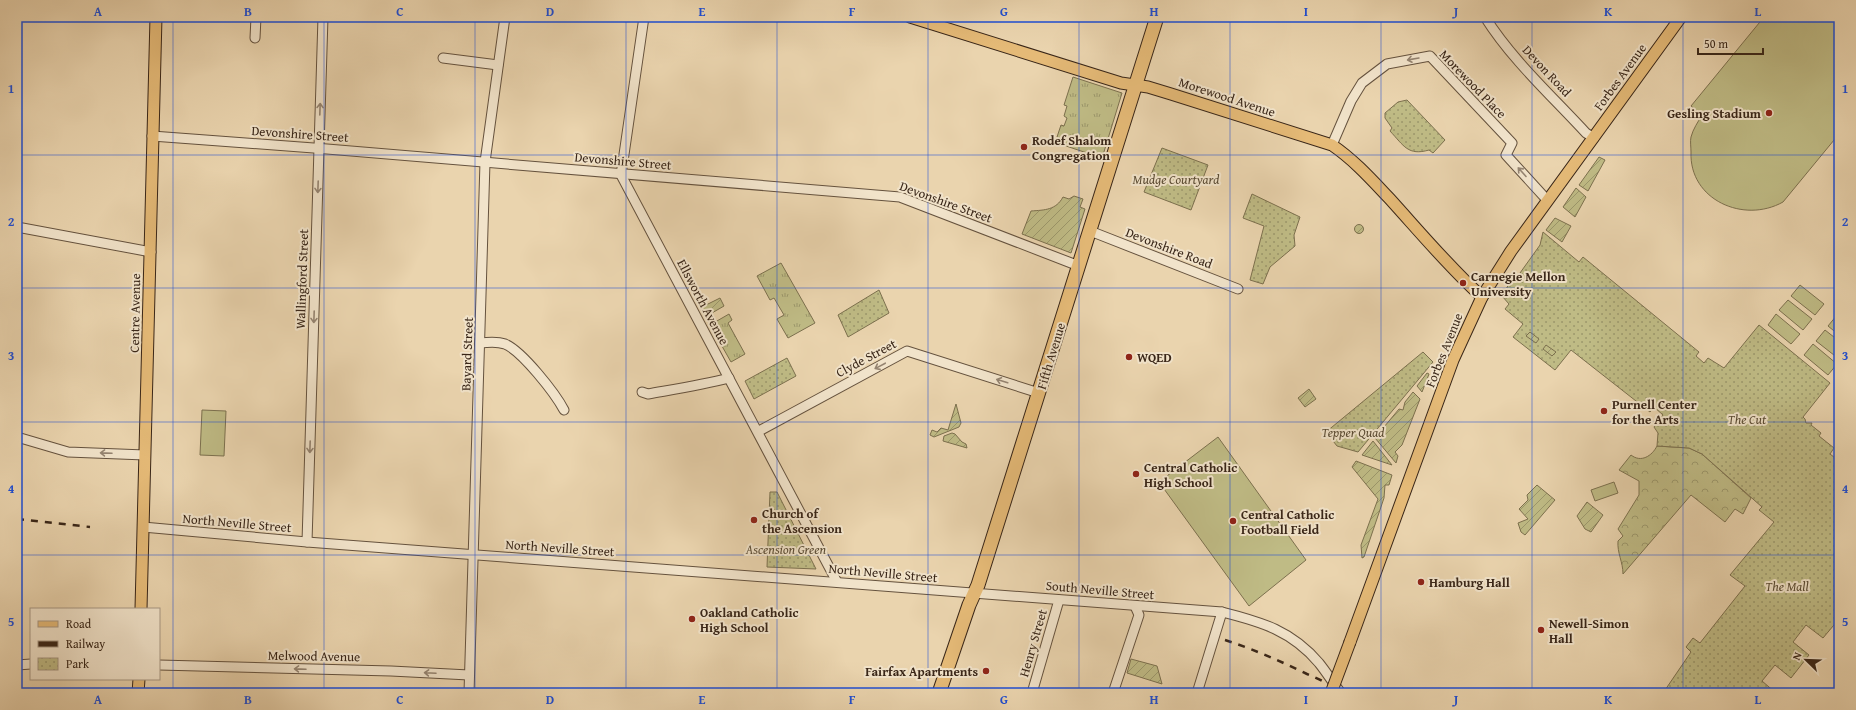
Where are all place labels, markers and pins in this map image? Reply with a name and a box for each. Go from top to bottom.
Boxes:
place label: Gesling Stadium [1667,104,1762,123]
marker: Gesling Stadium [1764,108,1774,118]
place label: Rodef Shalom Congregation [1032,131,1112,165]
marker: Rodef Shalom Congregation [1019,142,1029,152]
place label: Carnegie Mellon University [1471,267,1566,301]
marker: Carnegie Mellon University [1458,278,1468,288]
place label: WQED [1137,348,1172,367]
marker: WQED [1124,352,1134,362]
place label: Purnell Center for the Arts [1612,395,1697,429]
marker: Purnell Center for the Arts [1599,406,1609,416]
place label: Central Catholic High School [1144,458,1237,492]
marker: Central Catholic High School [1131,469,1141,479]
place label: Church of the Ascension [762,504,842,538]
place label: Central Catholic Football Field [1241,505,1334,539]
marker: Church of the Ascension [749,515,759,525]
marker: Central Catholic Football Field [1228,516,1238,526]
place label: Hamburg Hall [1429,573,1510,592]
marker: Hamburg Hall [1416,577,1426,587]
place label: Oakland Catholic High School [700,603,799,637]
marker: Oakland Catholic High School [687,614,697,624]
place label: Newell-Simon Hall [1549,614,1629,648]
marker: Newell-Simon Hall [1536,625,1546,635]
place label: Fairfax Apartments [865,662,978,681]
marker: Fairfax Apartments [981,666,991,676]

